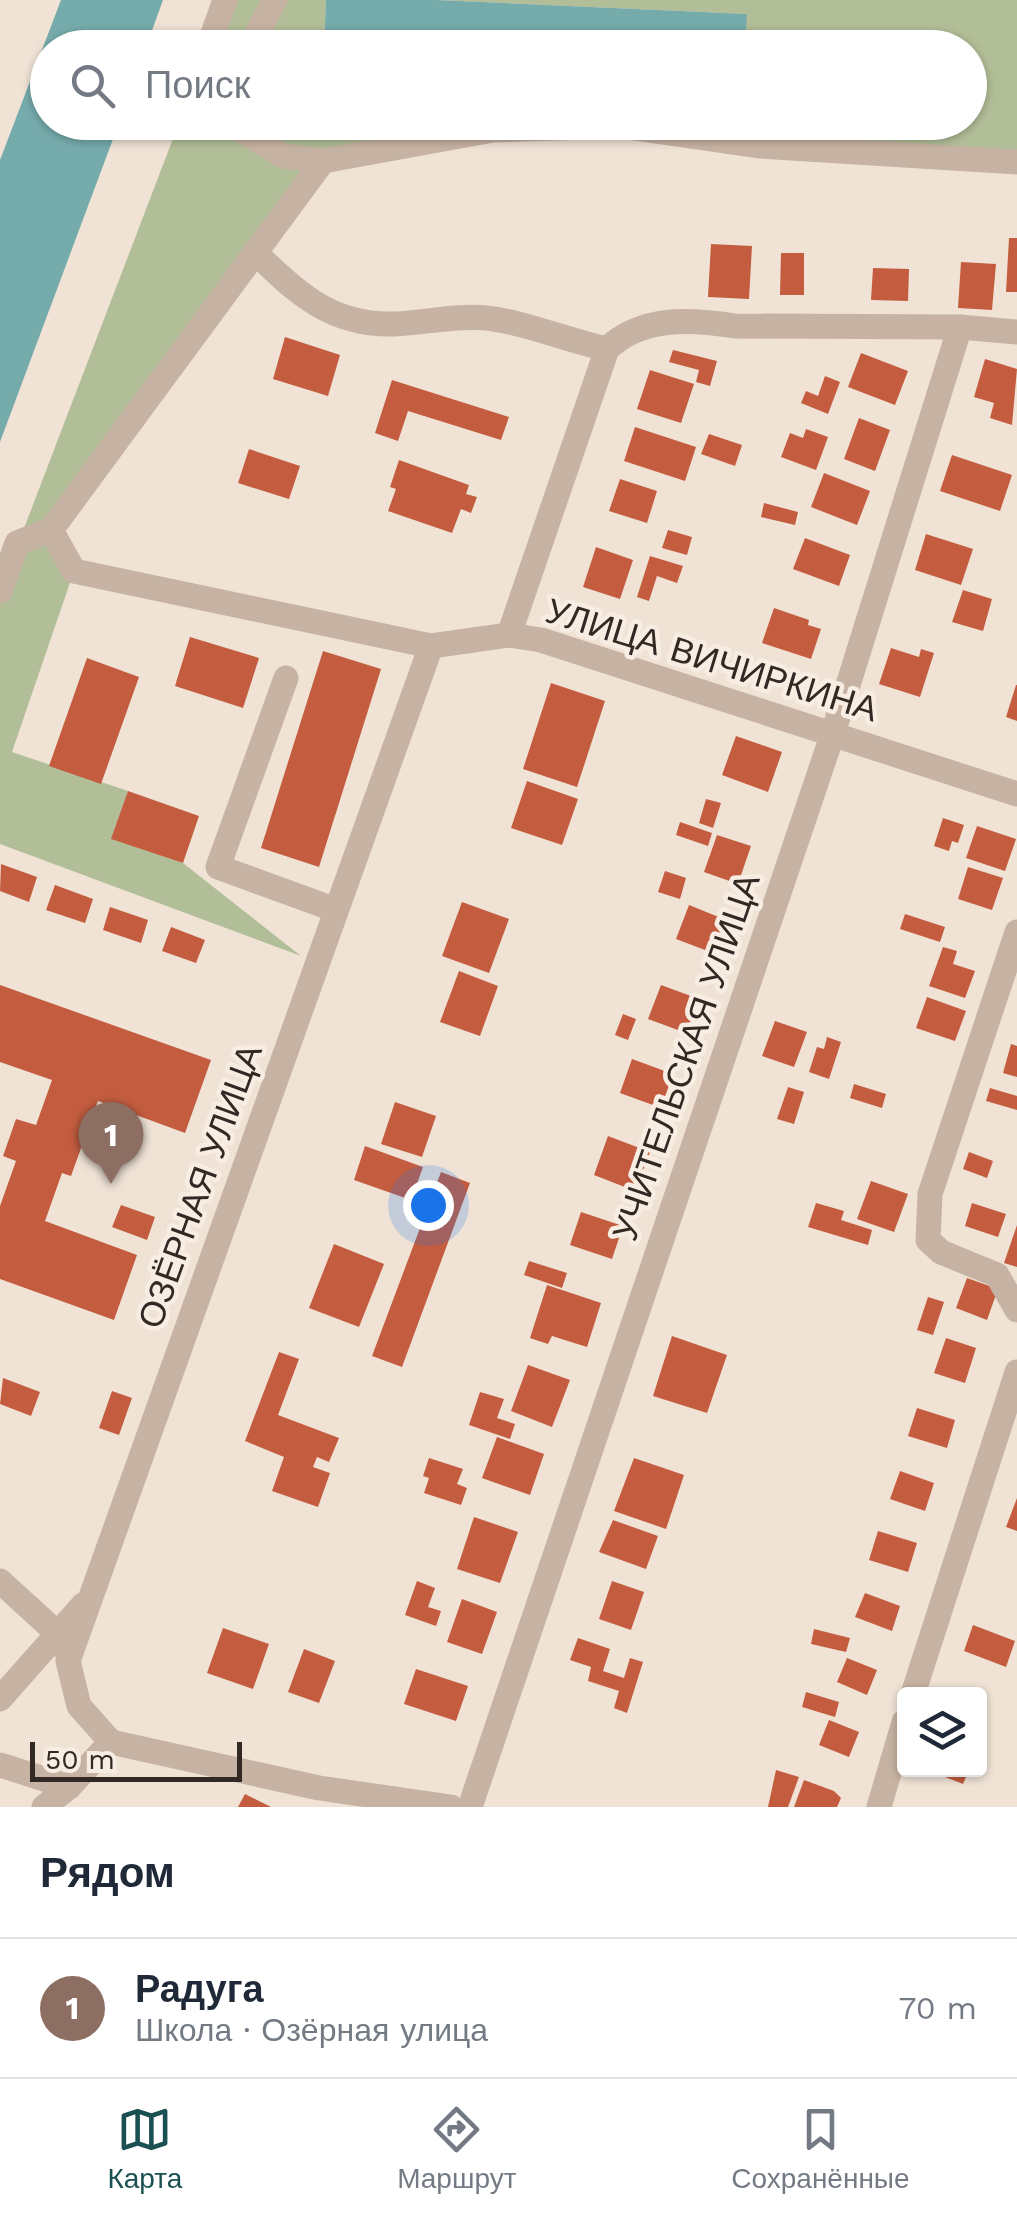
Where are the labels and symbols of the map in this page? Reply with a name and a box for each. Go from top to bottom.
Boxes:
street label: УЛИЦА ВИЧИРКИНА [541,590,884,731]
street label: УЧИТЕЛЬСКАЯ УЛИЦА [603,867,769,1246]
street label: ОЗЁРНАЯ УЛИЦА [129,1038,271,1334]
pin: 1 [78,1102,144,1184]
your location [403,1180,454,1231]
scale bar [30,1737,242,1782]

